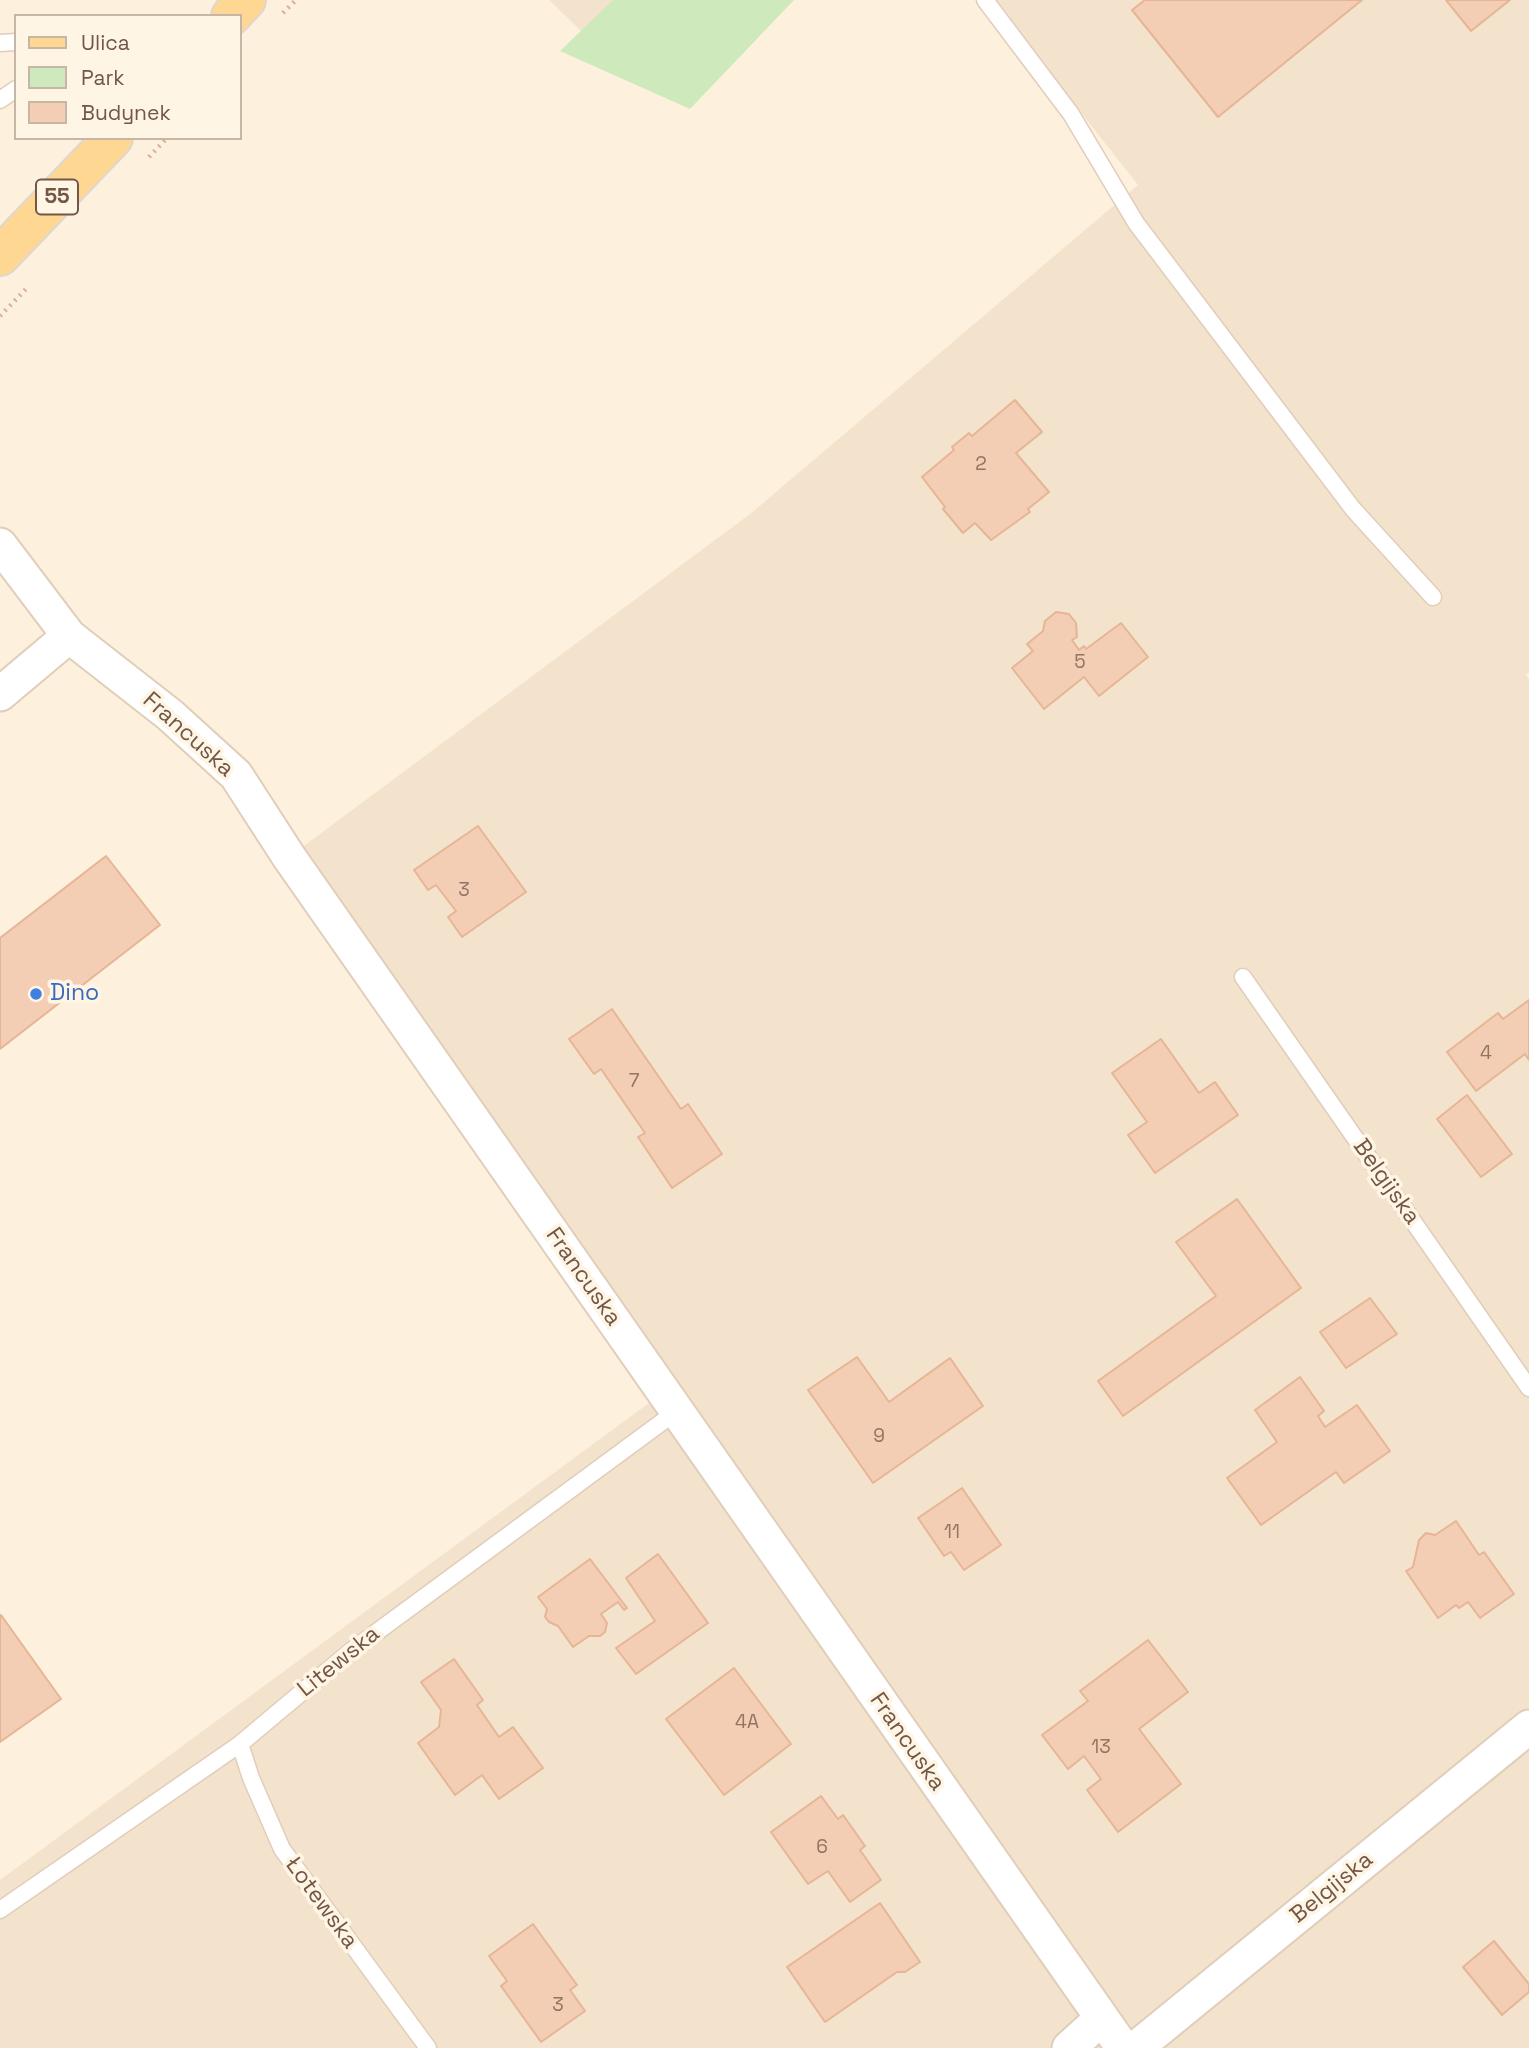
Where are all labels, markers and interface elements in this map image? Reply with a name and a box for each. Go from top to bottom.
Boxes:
legend [14,14,242,140]
text: Ulica [81,29,130,56]
text: Park [81,64,125,91]
text: Budynek [81,99,171,126]
road number: 55 [36,180,78,214]
house number: 2 [975,454,987,476]
house number: 5 [1074,652,1086,674]
street label: Francuska [137,687,239,783]
house number: 3 [458,880,470,902]
place label: Dino [50,980,99,1008]
marker: Dino [28,986,44,1002]
house number: 4 [1480,1043,1492,1065]
house number: 7 [629,1071,639,1093]
street label: Belgijska [1347,1134,1425,1230]
street label: Francuska [539,1223,627,1331]
house number: 9 [873,1426,885,1448]
house number: 11 [944,1522,960,1544]
street label: Litewska [292,1621,386,1703]
street label: Francuska [863,1688,951,1796]
house number: 4A [735,1712,759,1734]
house number: 13 [1091,1737,1111,1759]
house number: 6 [816,1837,828,1859]
street label: Belgijska [1285,1846,1379,1930]
street label: Łotewska [278,1852,364,1954]
house number: 3 [552,1995,564,2017]

